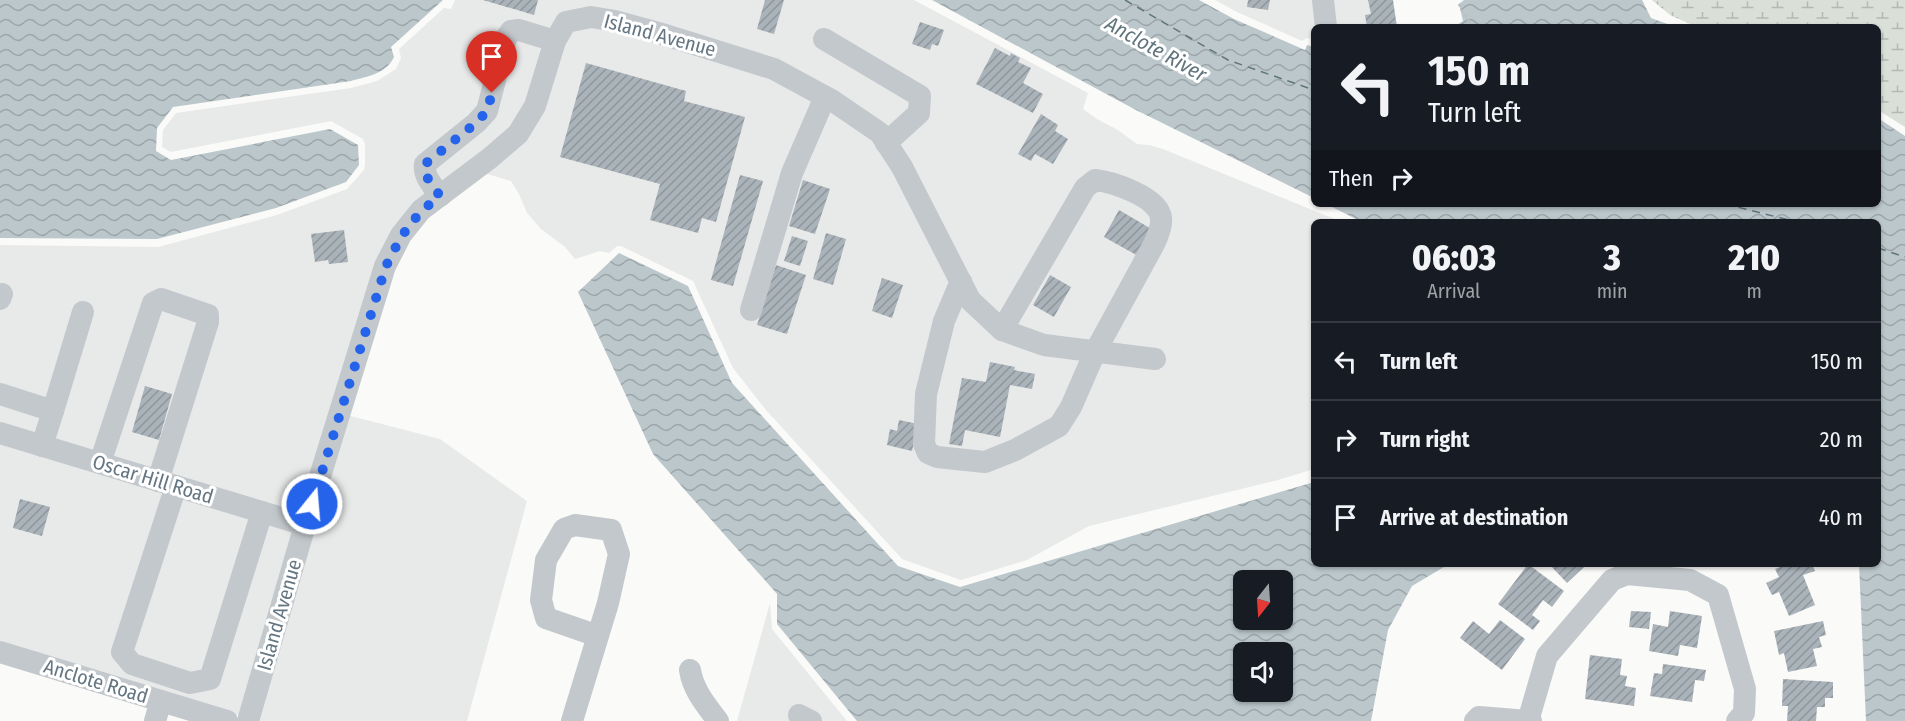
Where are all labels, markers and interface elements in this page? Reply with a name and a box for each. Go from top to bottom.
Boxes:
street label: Island Avenue [601,9,719,61]
water label: Anclote River [1100,10,1212,88]
pin [466,31,517,93]
icon: arrive [475,40,508,73]
text: 150 m [1428,46,1530,96]
icon: left [1329,48,1407,126]
text: Turn left [1428,97,1521,129]
icon: right [1385,162,1418,195]
text: Then [1329,165,1373,192]
text: 06:03 [1412,236,1496,280]
text: 3 [1604,236,1621,280]
text: 210 [1728,236,1780,280]
text: Arrival [1427,279,1480,303]
text: min [1597,279,1628,303]
text: m [1747,279,1762,303]
icon: left [1329,345,1362,378]
text: Turn left [1380,348,1458,375]
text: 150 m [1811,348,1863,375]
icon: right [1329,423,1362,456]
text: Turn right [1380,426,1469,453]
text: 20 m [1820,426,1863,453]
street label: Oscar Hill Road [90,449,216,509]
position arrow [280,472,344,536]
icon: arrive [1329,501,1362,534]
text: Arrive at destination [1380,504,1568,531]
text: 40 m [1819,504,1863,531]
street label: Island Avenue [252,557,306,673]
north arrow [1233,570,1293,630]
map controls [1233,570,1293,702]
button: sound [1233,642,1293,702]
street label: Anclote Road [41,654,151,708]

